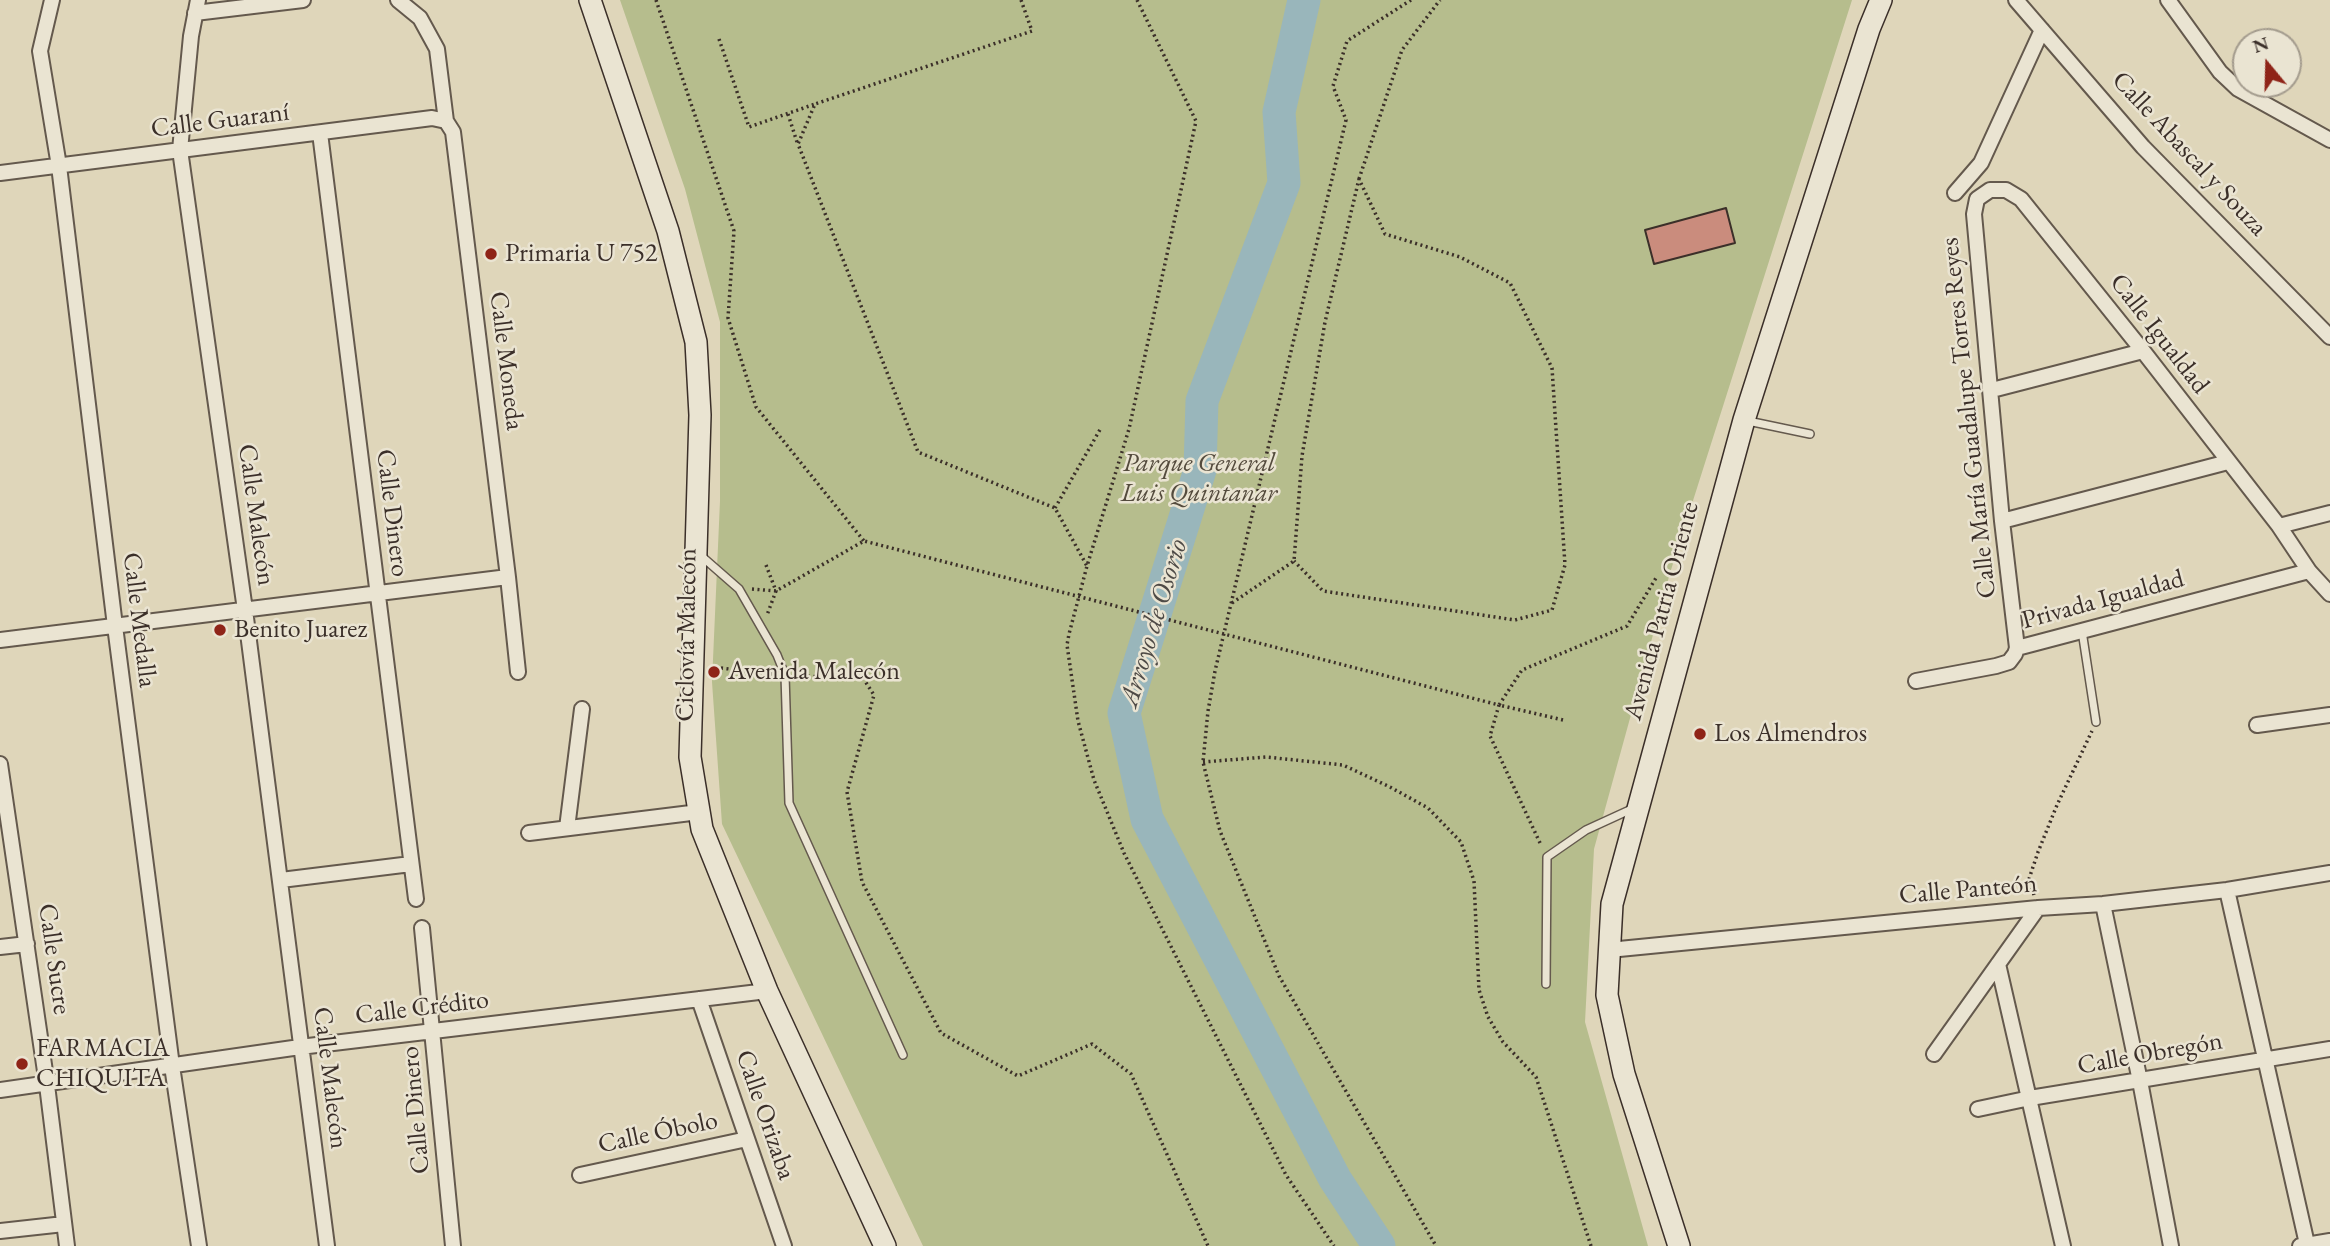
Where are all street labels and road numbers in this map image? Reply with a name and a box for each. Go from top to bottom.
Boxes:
street label: Calle Abascal y Souza [2105,65,2273,243]
street label: Calle Guaraní [149,97,291,145]
street label: Calle María Guadalupe Torres Reyes [1935,236,2003,600]
street label: Calle Igualdad [2102,268,2216,400]
street label: Calle Moneda [482,290,530,432]
street label: Calle Malecón [231,442,281,588]
street label: Calle Dinero [369,448,415,578]
street label: Avenida Patria Oriente [1618,498,1706,724]
street label: Ciclovía Malecón [670,548,704,722]
street label: Calle Medalla [115,551,163,689]
street label: Privada Igualdad [2018,563,2188,637]
street label: Calle Panteón [1898,868,2038,912]
street label: Calle Sucre [31,902,77,1016]
street label: Calle Crédito [353,984,491,1032]
street label: Calle Malecón [306,1005,354,1151]
street label: Calle Obregón [2075,1026,2225,1082]
street label: Calle Dinero [395,1045,437,1175]
street label: Calle Orizaba [728,1046,802,1184]
street label: Calle Óbolo [595,1105,721,1161]

